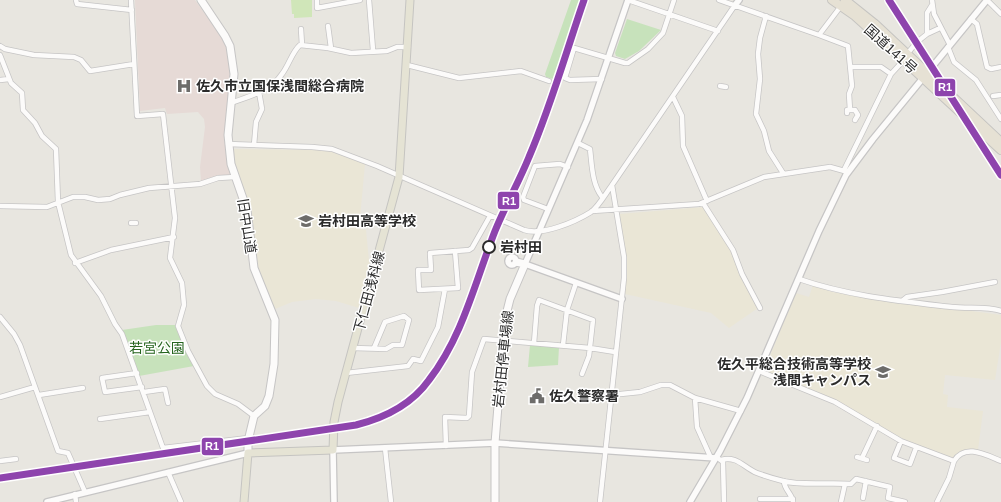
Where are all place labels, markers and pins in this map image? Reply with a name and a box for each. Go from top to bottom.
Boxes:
hospital icon: 佐久市立国保浅間総合病院 [175,77,193,95]
place label: 佐久市立国保浅間総合病院 [196,78,364,94]
school or university icon: 岩村田高等学校 [297,212,315,230]
place label: 岩村田高等学校 [318,213,416,229]
place label: 岩村田 [500,239,542,255]
marker: 岩村田 [482,240,496,254]
place label: 佐久平総合技術高等学校 浅間キャンパス [717,356,871,388]
school or university icon: 佐久平総合技術高等学校 浅間キャンパス [874,363,892,381]
public building icon: 佐久警察署 [528,387,546,405]
place label: 佐久警察署 [549,388,619,404]

